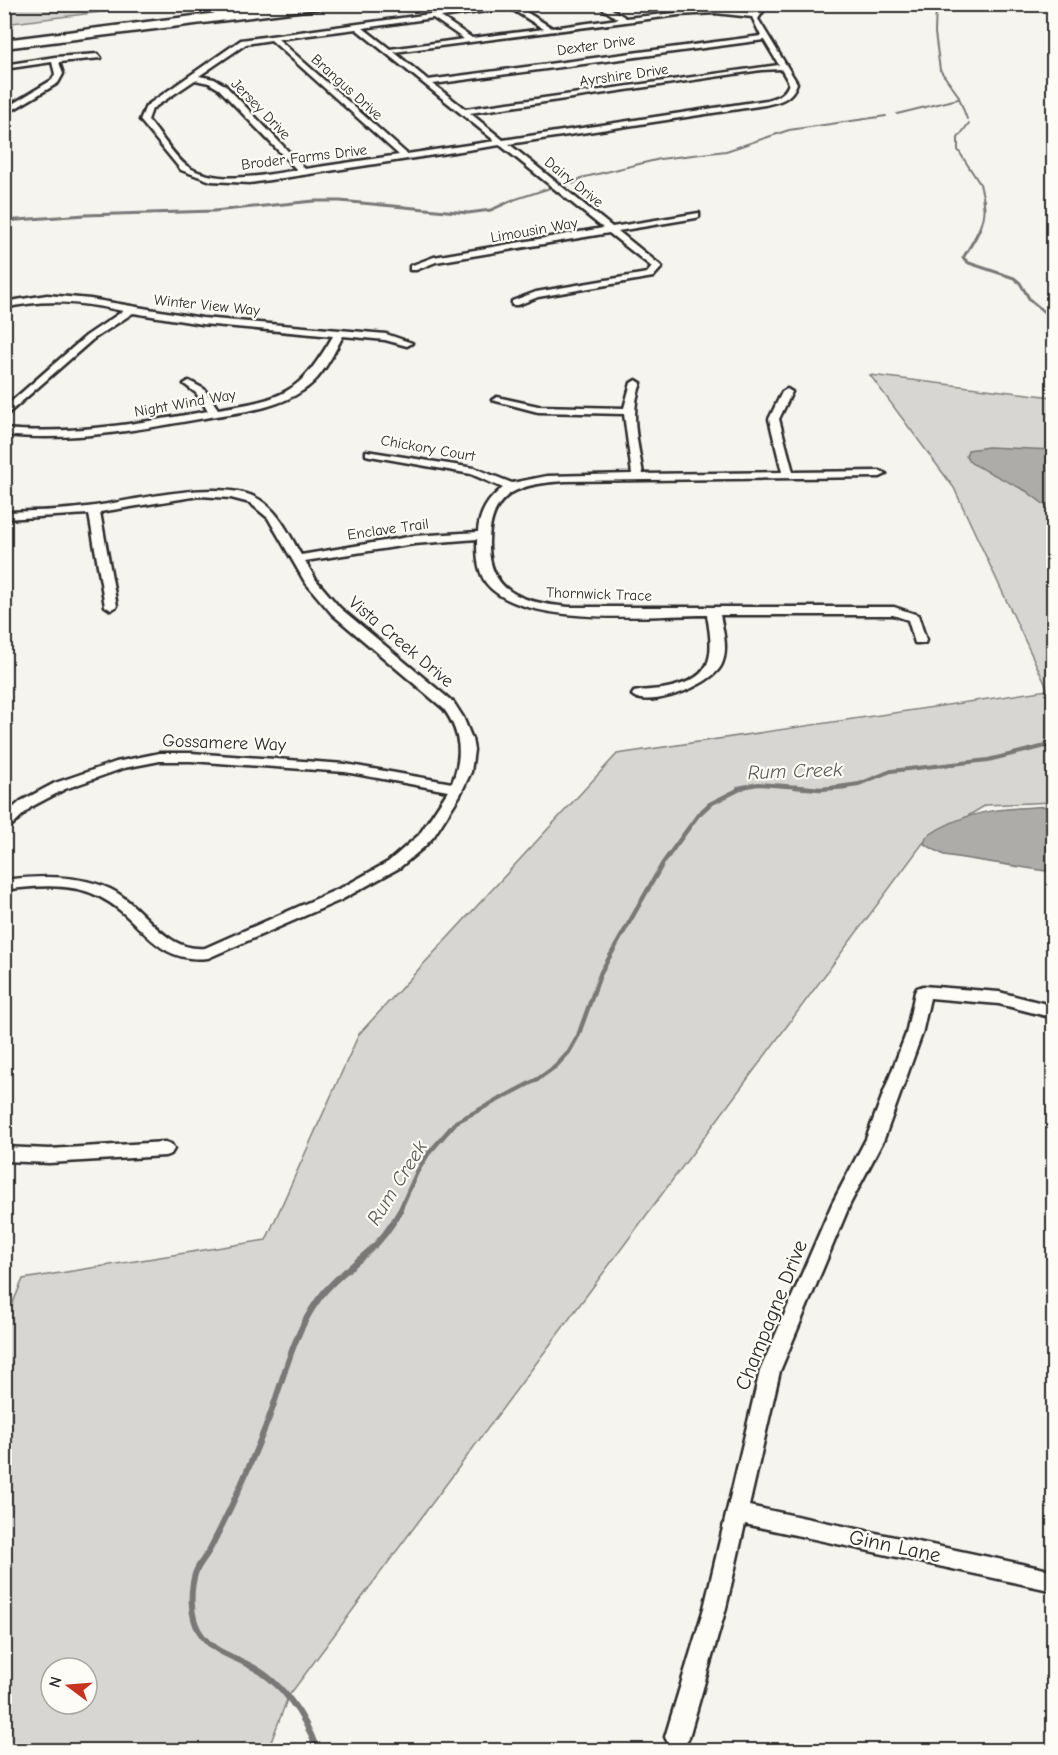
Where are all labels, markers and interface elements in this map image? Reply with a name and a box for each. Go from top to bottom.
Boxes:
street label: Dexter Drive [556,31,637,59]
street label: Brangus Drive [307,50,387,124]
street label: Ayrshire Drive [578,60,670,90]
street label: Jersey Drive [227,75,295,144]
street label: Broder Farms Drive [240,140,369,174]
street label: Dairy Drive [541,153,607,211]
street label: Limousin Way [489,213,579,247]
street label: Winter View Way [153,290,261,320]
street label: Night Wind Way [133,385,237,421]
street label: Chickory Court [379,431,477,465]
street label: Enclave Trail [346,514,430,544]
street label: Thornwick Trace [546,583,653,605]
street label: Vista Creek Drive [344,592,458,692]
street label: Gossamere Way [162,730,287,756]
water label: Rum Creek [747,758,843,784]
water label: Rum Creek [362,1136,432,1229]
street label: Champagne Drive [730,1236,812,1394]
street label: Ginn Lane [847,1525,943,1567]
north arrow [39,1656,99,1716]
text: N [45,1675,66,1690]

